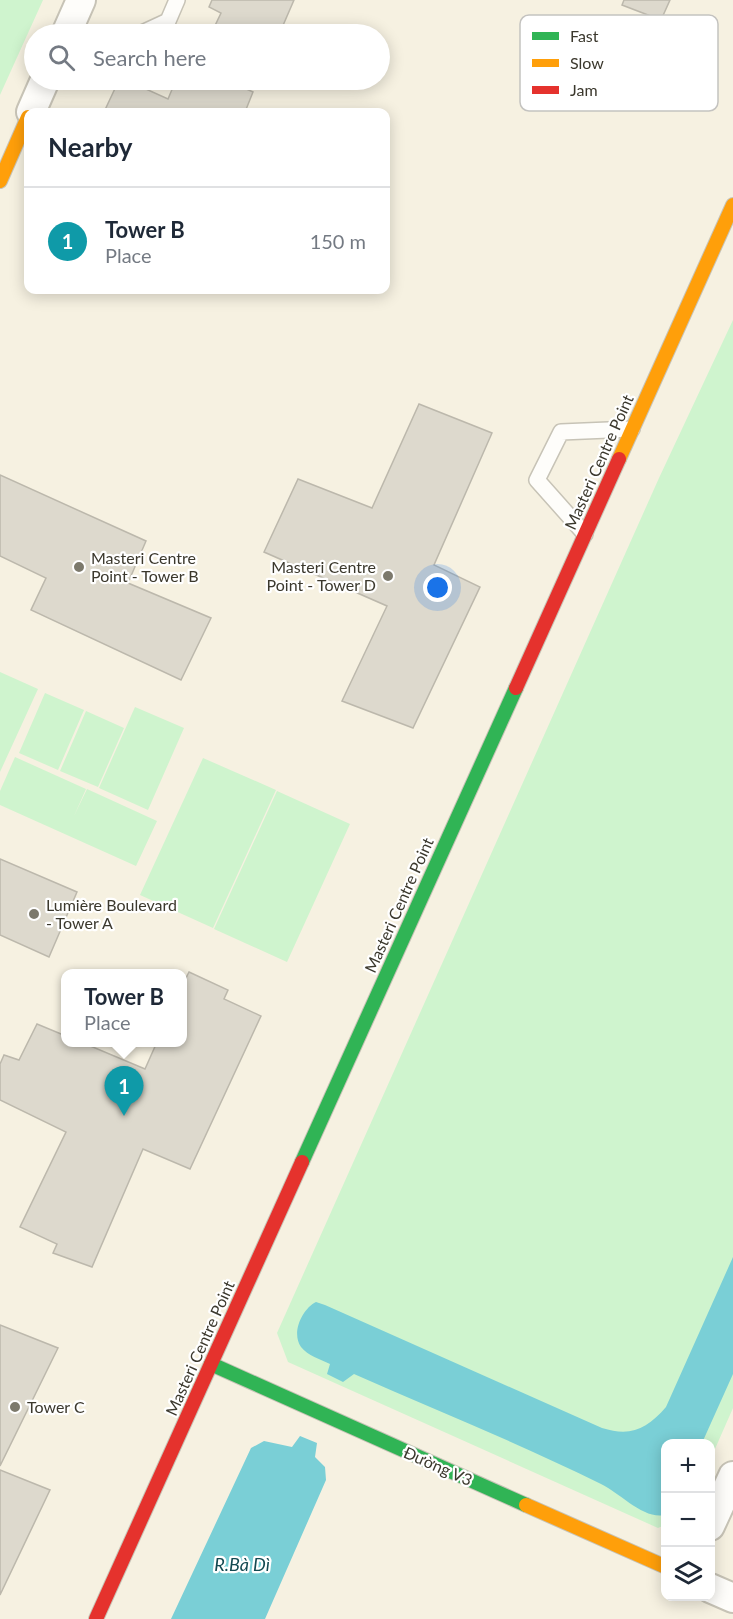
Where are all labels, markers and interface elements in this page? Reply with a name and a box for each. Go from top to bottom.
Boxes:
legend [520,15,718,111]
search box [24,24,390,90]
text: Fast [570,26,599,45]
icon: search [45,41,78,74]
text: Search here [93,44,206,71]
text: Slow [570,53,604,72]
text: Jam [570,80,598,99]
text: Nearby [48,131,133,163]
text: Tower B [105,216,185,243]
text: 1 [62,229,73,253]
text: 150 m [310,229,366,253]
text: Place [105,243,152,267]
street label: Masteri Centre Point [560,391,637,532]
place label: Masteri Centre Point - Tower B [91,548,199,585]
place label: Masteri Centre Point - Tower D [267,557,376,594]
marker: Masteri Centre Point - Tower B [72,560,86,574]
marker: Masteri Centre Point - Tower D [381,569,395,583]
your location [423,573,452,602]
street label: Masteri Centre Point [360,834,437,975]
place label: Lumière Boulevard - Tower A [46,895,177,932]
marker: Lumière Boulevard - Tower A [27,907,41,921]
popup [61,969,187,1047]
text: Tower B [84,983,164,1010]
text: Place [84,1010,131,1034]
pin: 1 [104,1066,144,1116]
street label: Masteri Centre Point [161,1277,238,1418]
place label: Tower C [27,1397,85,1416]
marker: Tower C [8,1400,22,1414]
map controls [661,1439,715,1601]
button: + [661,1439,715,1493]
street label: Đường V3 [401,1442,475,1489]
button: − [661,1493,715,1547]
button: layers [661,1547,715,1601]
water label: R.Bà Dì [214,1553,270,1575]

